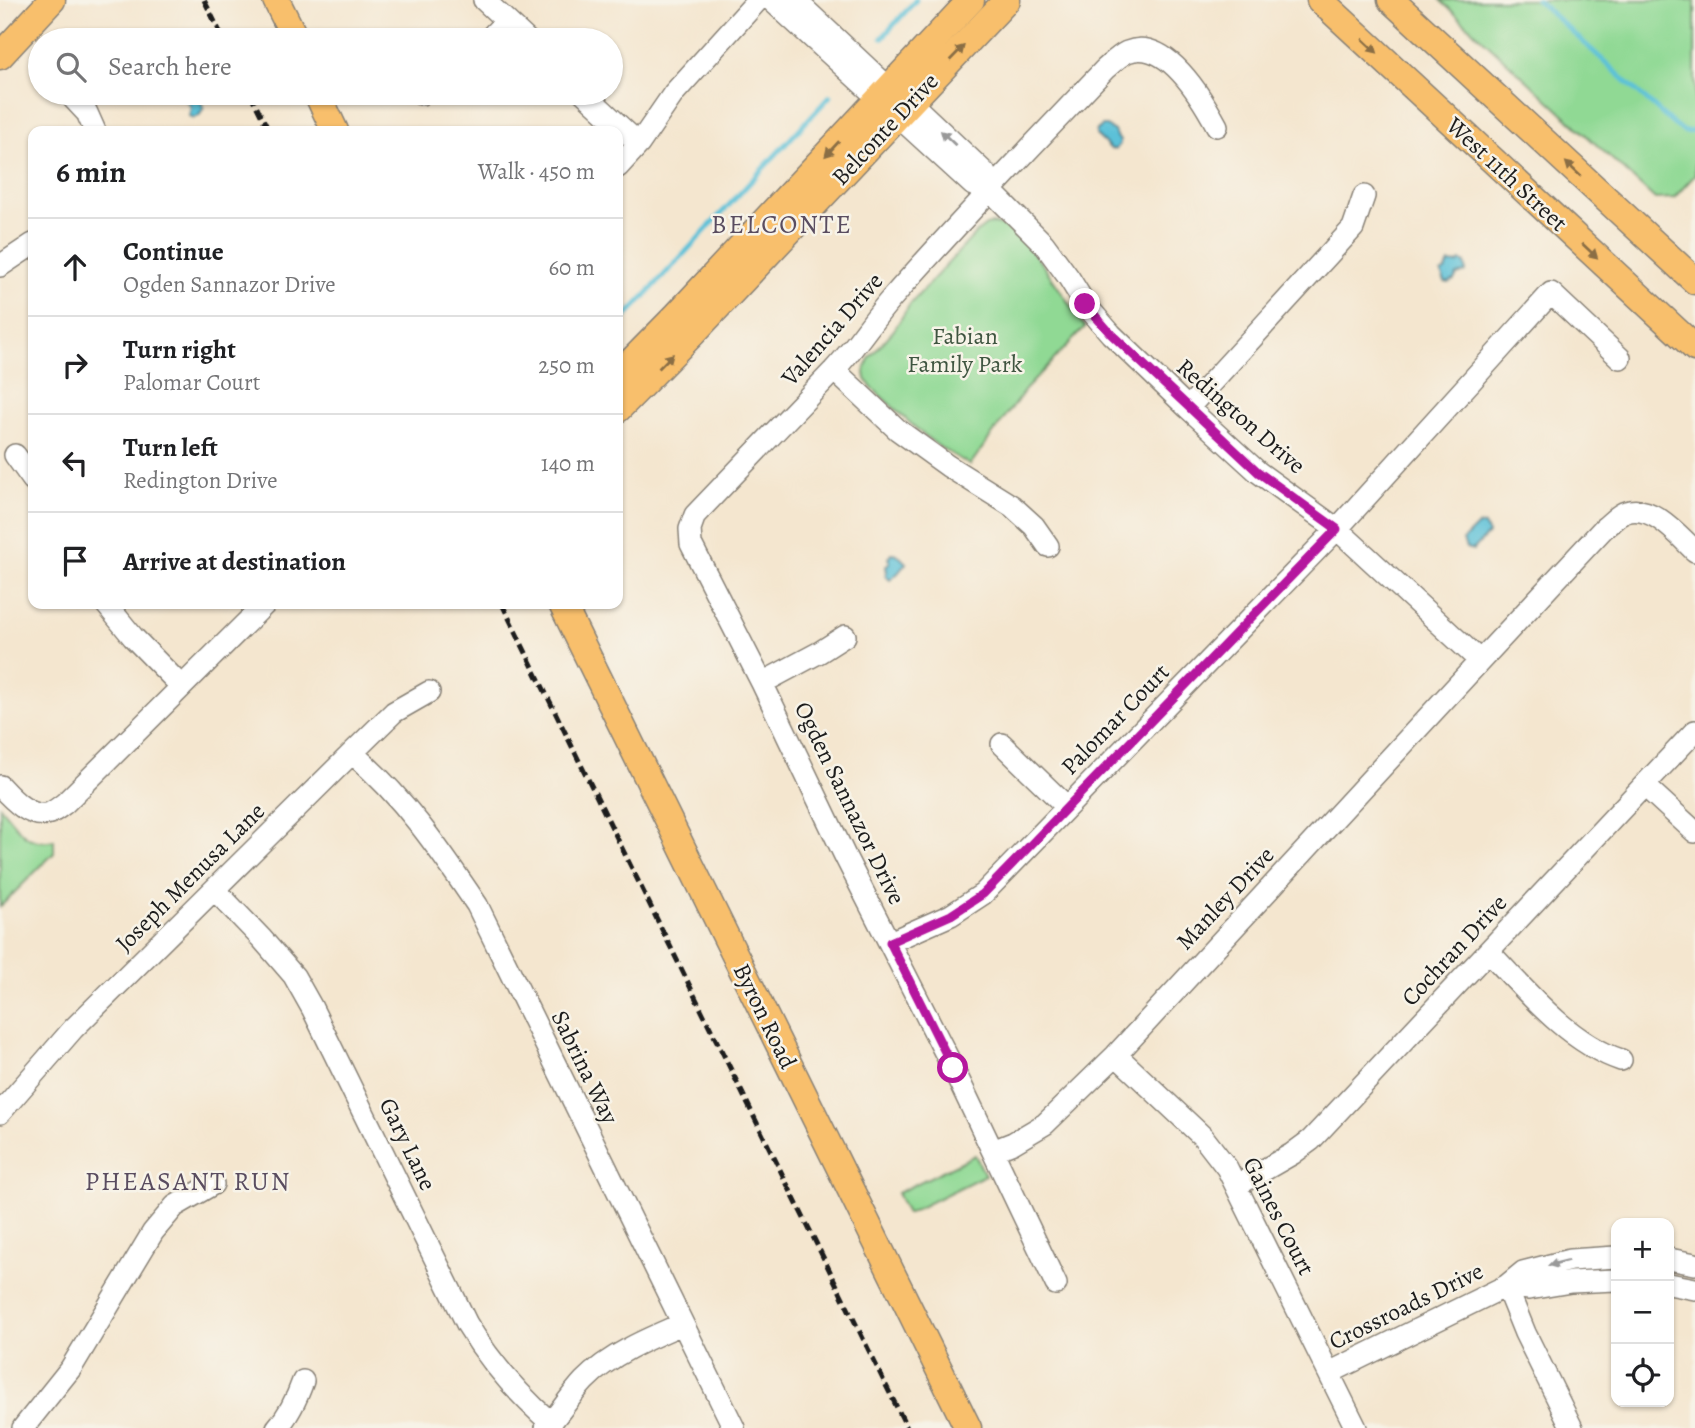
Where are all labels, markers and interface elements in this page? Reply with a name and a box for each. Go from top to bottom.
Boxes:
search box [28,28,623,105]
one-way arrow [1361,38,1378,54]
one-way arrow [949,45,965,62]
icon: search [52,48,90,86]
text: Search here [108,49,232,84]
street label: Belconte Drive [825,66,945,192]
street label: West 11th Street [1439,109,1574,238]
one-way arrow [940,131,957,147]
one-way arrow [825,140,841,157]
text: 6 min [56,152,126,192]
text: Walk · 450 m [478,156,595,187]
one-way arrow [1565,161,1582,177]
district label: BELCONTE [711,207,853,242]
text: Continue [123,234,224,269]
one-way arrow [1581,243,1599,259]
icon: ahead [56,248,94,286]
text: 60 m [548,252,595,283]
street label: Valencia Drive [773,266,890,393]
text: Ogden Sannazor Drive [123,269,336,300]
route end [1069,288,1100,319]
park label: Fabian Family Park [907,320,1023,380]
text: Turn right [123,332,236,367]
icon: right [56,346,94,384]
text: 250 m [538,350,595,381]
street label: Redington Drive [1170,351,1312,481]
one-way arrow [657,353,674,369]
text: Palomar Court [123,367,260,398]
text: Turn left [123,430,218,465]
icon: left [56,444,94,482]
text: 140 m [541,448,595,479]
text: Redington Drive [123,465,277,496]
icon: arrive [56,542,94,580]
text: Arrive at destination [123,544,346,579]
street label: Palomar Court [1054,656,1176,782]
street label: Ogden Sannazor Drive [787,696,913,910]
street label: Joseph Menusa Lane [108,795,272,959]
street label: Manley Drive [1169,839,1281,957]
street label: Cochran Drive [1394,887,1514,1013]
street label: Byron Road [726,958,804,1074]
street label: Sabrina Way [544,1005,626,1129]
route start [937,1052,968,1083]
street label: Gary Lane [372,1092,444,1196]
street label: Gaines Court [1236,1151,1322,1281]
district label: PHEASANT RUN [85,1164,291,1199]
map controls [1611,1218,1674,1407]
button: + [1611,1218,1674,1281]
street label: Crossroads Drive [1323,1255,1489,1357]
one-way arrow [1547,1258,1569,1269]
button: − [1611,1281,1674,1344]
button: locate [1611,1344,1674,1407]

